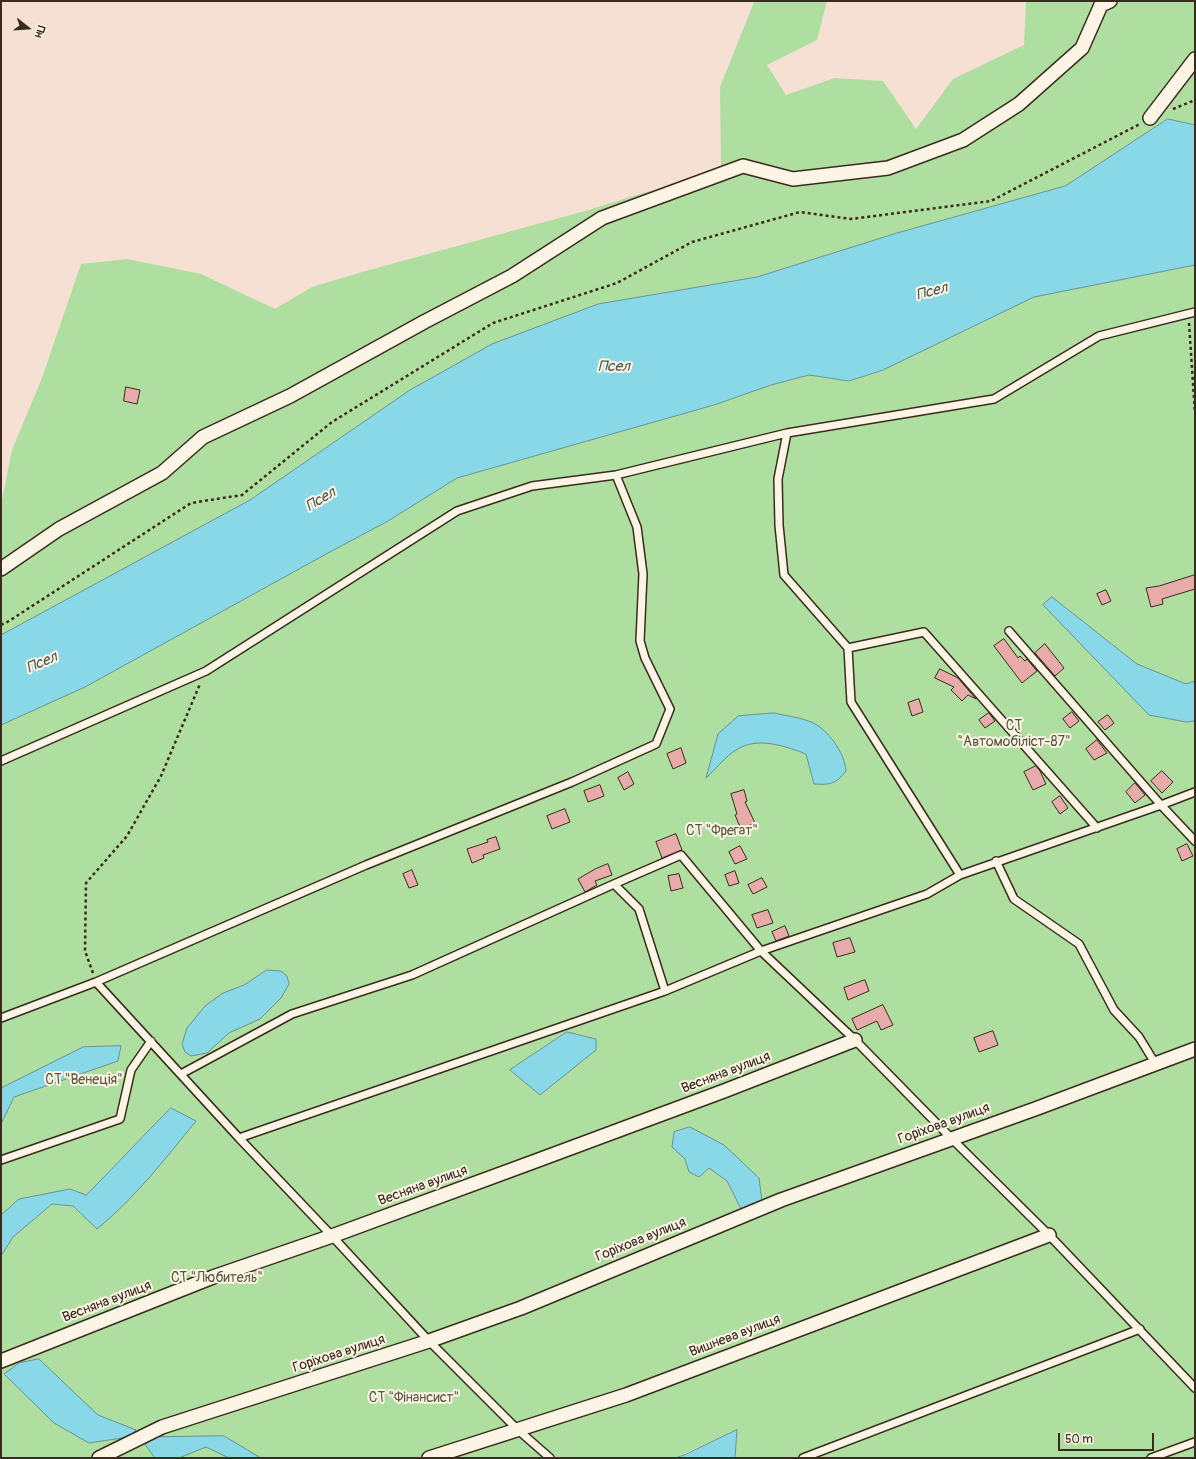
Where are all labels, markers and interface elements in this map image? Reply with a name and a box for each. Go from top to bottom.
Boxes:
north arrow [8,8,48,48]
text: Пн [32,24,48,39]
water label: Псел [914,279,950,305]
water label: Псел [598,358,630,376]
water label: Псел [303,484,339,516]
water label: Псел [24,648,60,678]
park label: СТ "Автомобiлiст-87" [957,718,1071,750]
park label: СТ "Фрегат" [686,823,758,839]
street label: Весняна вулиця [679,1048,773,1098]
park label: СТ "Венеція" [45,1072,123,1088]
street label: Горіхова вулиця [896,1100,992,1148]
street label: Весняна вулиця [376,1162,470,1210]
street label: Горіхова вулиця [593,1214,689,1266]
park label: СТ "Любитель" [171,1270,263,1286]
street label: Весняна вулиця [60,1277,154,1327]
street label: Вишнева вулиця [687,1311,783,1361]
street label: Горіхова вулиця [291,1331,387,1377]
park label: СТ "Фiнансист" [369,1390,459,1406]
scale bar [1060,1425,1156,1451]
text: 50 m [1065,1432,1093,1447]

